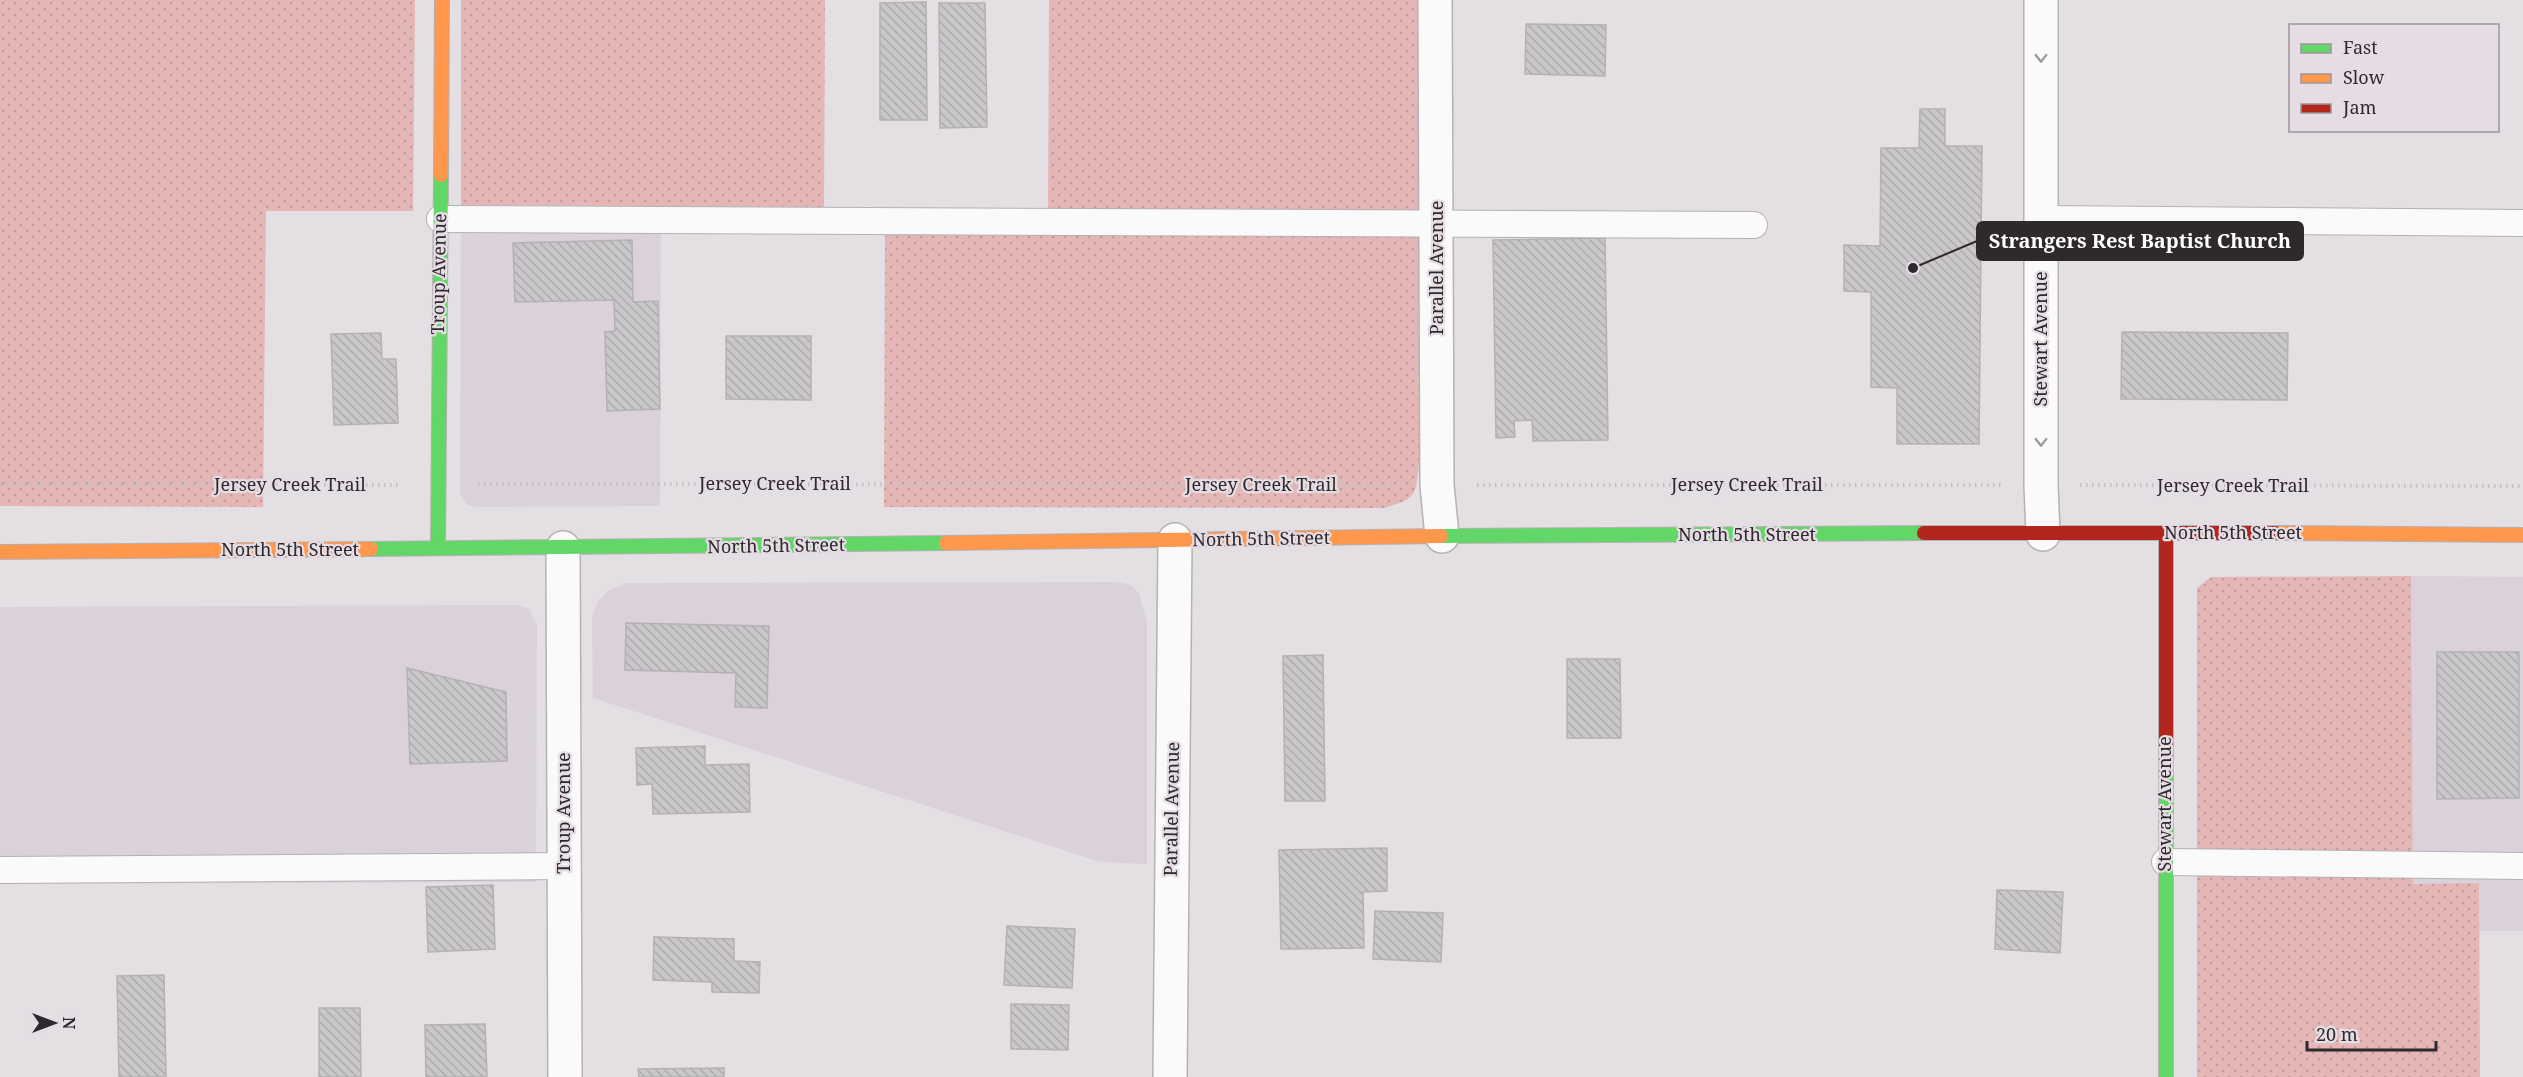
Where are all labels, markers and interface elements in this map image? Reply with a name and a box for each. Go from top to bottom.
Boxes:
legend [2289,24,2499,132]
text: Fast [2343,35,2378,59]
one-way arrow [2035,54,2047,63]
text: Slow [2343,65,2385,89]
text: Jam [2342,95,2377,119]
street label: Parallel Avenue [1424,201,1448,335]
street label: Troup Avenue [425,213,451,335]
callout: Strangers Rest Baptist Church [1977,222,2303,260]
text: Strangers Rest Baptist Church [1989,227,2291,254]
street label: Stewart Avenue [2028,271,2052,407]
one-way arrow [2035,438,2047,447]
street label: Jersey Creek Trail [698,471,851,495]
street label: Jersey Creek Trail [213,472,366,496]
street label: Jersey Creek Trail [1184,472,1337,496]
street label: Jersey Creek Trail [1670,472,1823,496]
street label: Jersey Creek Trail [2156,473,2309,497]
street label: North 5th Street [2164,520,2302,544]
street label: North 5th Street [1678,522,1816,546]
street label: North 5th Street [1192,525,1330,551]
street label: North 5th Street [707,532,845,558]
street label: North 5th Street [221,537,359,561]
street label: Stewart Avenue [2152,736,2176,872]
street label: Parallel Avenue [1158,741,1184,877]
street label: Troup Avenue [551,752,575,874]
north arrow [24,993,84,1053]
scale bar [2307,1014,2436,1052]
text: N [58,1017,80,1030]
text: 20 m [2316,1022,2358,1046]

